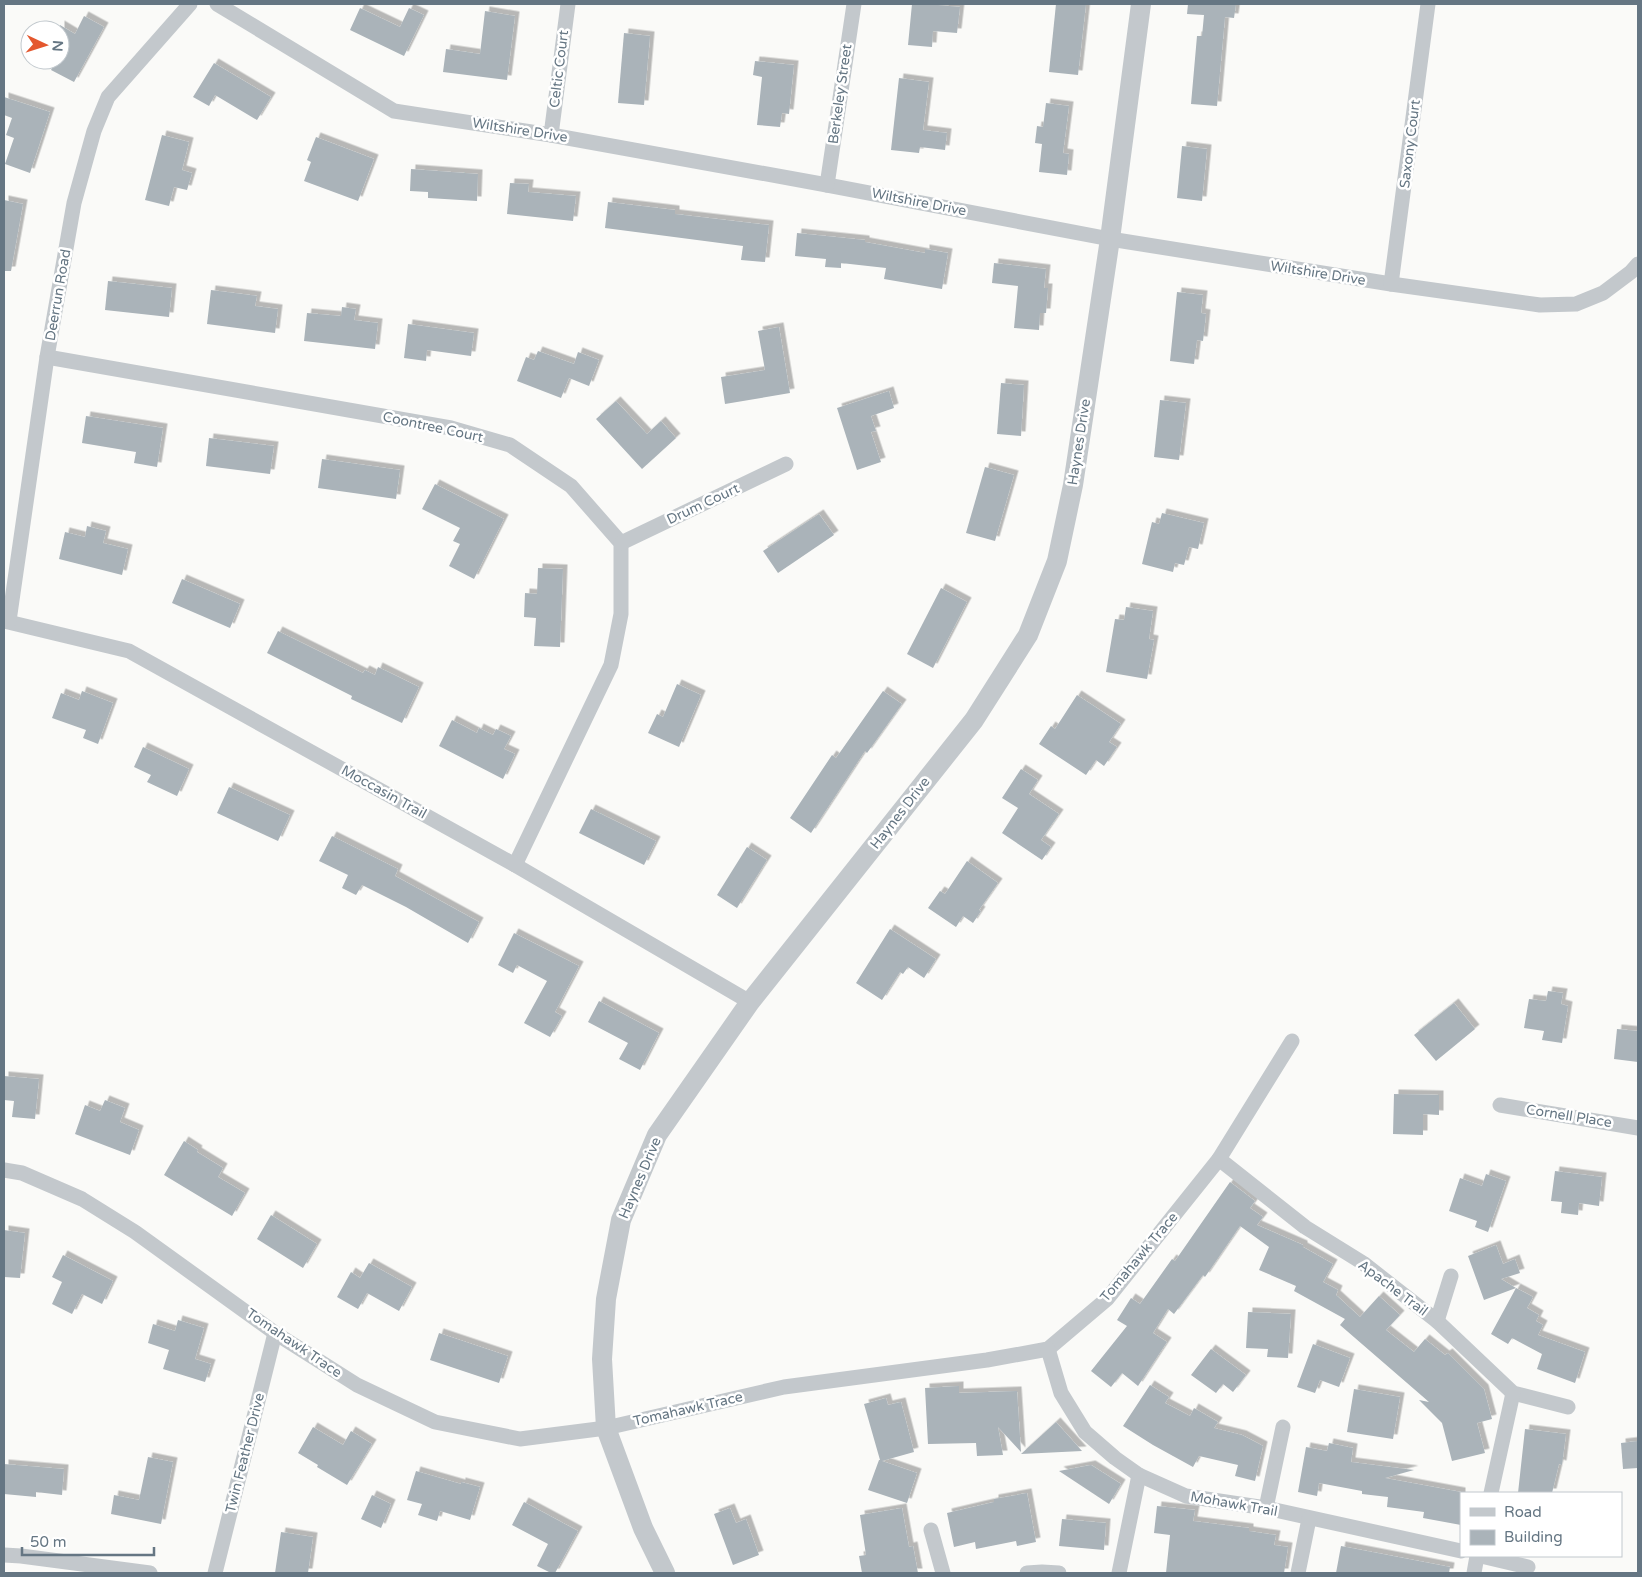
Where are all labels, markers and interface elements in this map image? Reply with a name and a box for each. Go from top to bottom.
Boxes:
north arrow [20,20,70,70]
street label: Celtic Court [546,29,572,109]
text: N [49,40,66,52]
street label: Berkeley Street [825,42,856,145]
street label: Saxony Court [1396,98,1424,189]
street label: Wiltshire Drive [471,114,569,146]
street label: Wiltshire Drive [870,184,968,220]
street label: Deerrun Road [42,248,74,342]
street label: Wiltshire Drive [1269,257,1367,289]
street label: Haynes Drive [1064,398,1094,486]
street label: Coontree Court [381,408,485,446]
street label: Drum Court [664,480,743,528]
street label: Moccasin Trail [338,762,430,822]
street label: Haynes Drive [866,773,934,853]
street label: Cornell Place [1525,1101,1613,1131]
street label: Haynes Drive [615,1135,665,1221]
street label: Tomahawk Trace [1097,1209,1181,1305]
street label: Apache Trail [1355,1256,1431,1320]
street label: Tomahawk Trace [243,1305,345,1381]
street label: Tomahawk Trace [632,1388,744,1430]
street label: Twin Feather Drive [222,1391,268,1515]
street label: Mohawk Trail [1189,1488,1279,1520]
legend [1460,1492,1622,1557]
text: Road [1504,1503,1542,1521]
scale bar [22,1524,155,1556]
text: Building [1504,1528,1563,1546]
text: 50 m [30,1533,67,1551]

